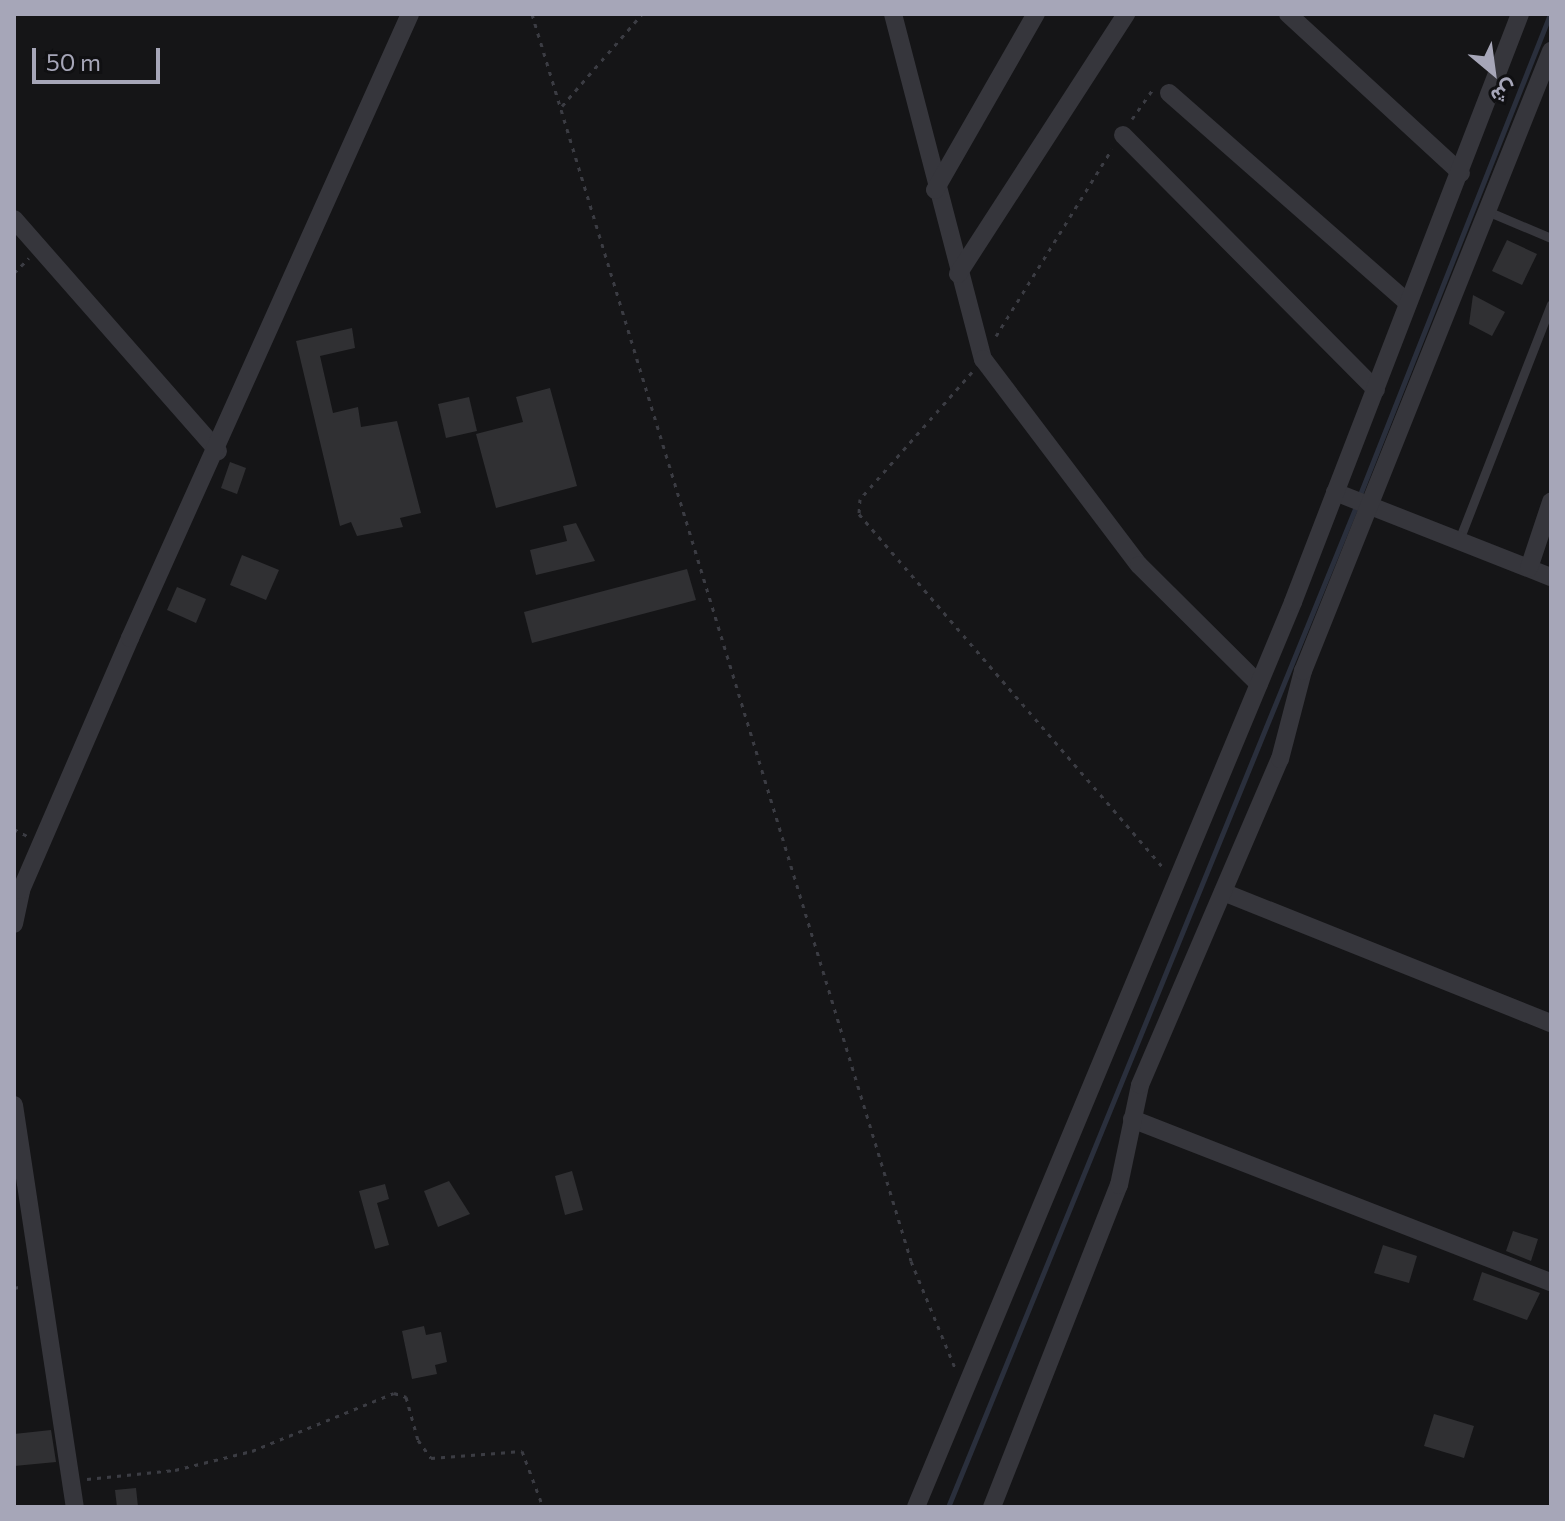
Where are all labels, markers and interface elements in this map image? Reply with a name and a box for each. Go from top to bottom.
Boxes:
scale bar [36,32,164,82]
north arrow [1453,32,1533,112]
text: 50 m [46,47,101,76]
text: ش [1487,75,1523,112]

